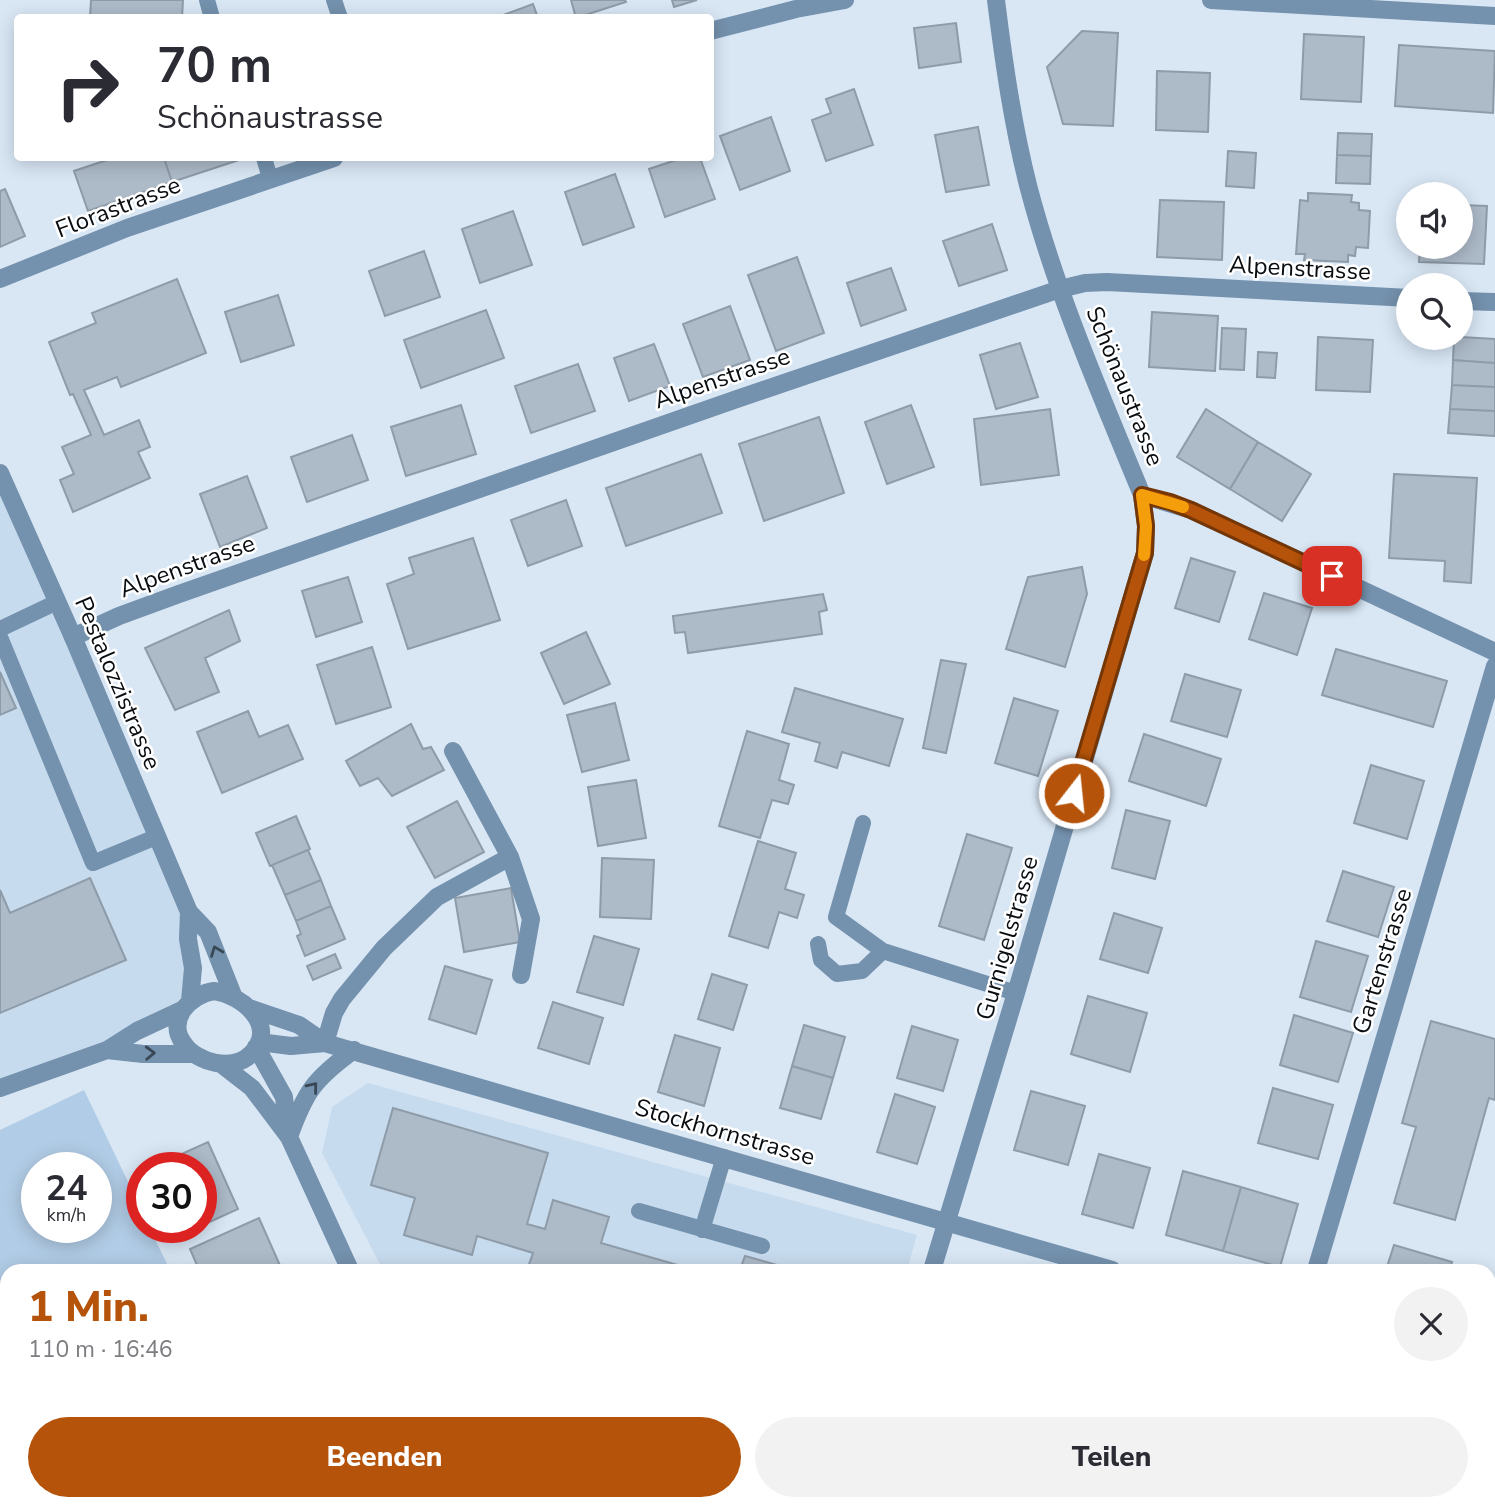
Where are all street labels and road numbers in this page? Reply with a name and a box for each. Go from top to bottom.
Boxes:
street label: Florastrasse [51,168,185,246]
street label: Alpenstrasse [1228,248,1372,288]
street label: Schönaustrasse [1078,301,1172,471]
street label: Alpenstrasse [650,340,794,416]
street label: Alpenstrasse [115,527,259,605]
street label: Pestalozzistrasse [67,592,169,774]
street label: Gurnigelstrasse [968,852,1046,1024]
street label: Gartenstrasse [1345,884,1419,1038]
street label: Stockhornstrasse [631,1091,819,1173]

